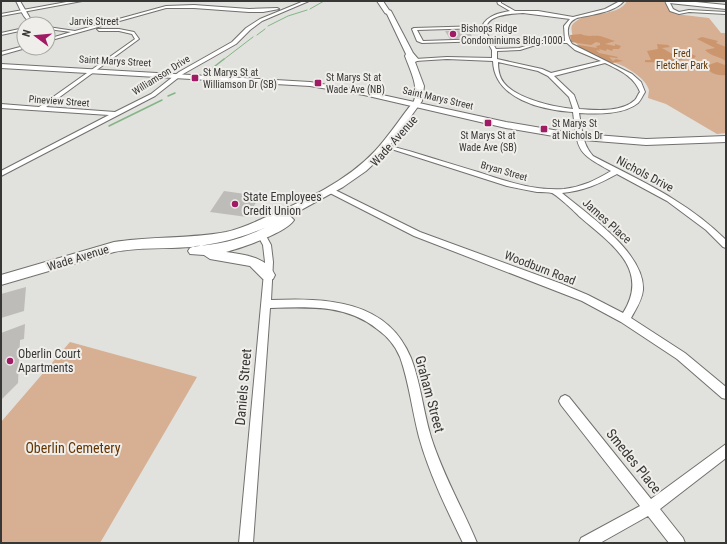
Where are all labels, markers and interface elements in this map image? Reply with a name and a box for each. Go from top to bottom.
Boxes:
north arrow [16,16,56,56]
street label: Jarvis Street [69,16,119,27]
place label: Bishops Ridge Condominiums Bldg 1000 [461,23,562,46]
text: N [20,28,34,38]
marker: Bishops Ridge Condominiums Bldg 1000 [448,29,458,39]
park label: Fred Fletcher Park [656,48,709,71]
street label: Williamson Drive [130,53,192,97]
street label: Saint Marys Street [79,54,151,68]
place label: St Marys St at Williamson Dr (SB) [203,67,277,91]
place label: St Marys St at Wade Ave (NB) [326,72,385,96]
marker: St Marys St at Williamson Dr (SB) [190,73,200,83]
marker: St Marys St at Wade Ave (NB) [313,78,323,88]
street label: Saint Marys Street [402,85,474,111]
street label: Pineview Street [28,93,90,109]
street label: Wade Avenue [368,112,421,169]
marker: St Marys St at Wade Ave (SB) [483,118,493,128]
place label: St Marys St at Nichols Dr [552,118,603,141]
marker: St Marys St at Nichols Dr [539,124,549,134]
place label: St Marys St at Wade Ave (SB) [459,130,517,154]
street label: Nichols Drive [614,153,676,195]
street label: Bryan Street [479,159,529,183]
place label: State Employees Credit Union [243,190,322,218]
street label: James Place [580,195,635,247]
marker: State Employees Credit Union [230,199,240,209]
street label: Wade Avenue [46,242,111,274]
street label: Woodburn Road [502,248,578,288]
place label: Oberlin Court Apartments [18,347,81,375]
street label: Daniels Street [232,348,254,426]
street label: Graham Street [412,354,448,434]
marker: Oberlin Court Apartments [5,356,15,366]
street label: Smedes Place [603,426,665,497]
park label: Oberlin Cemetery [25,440,121,456]

